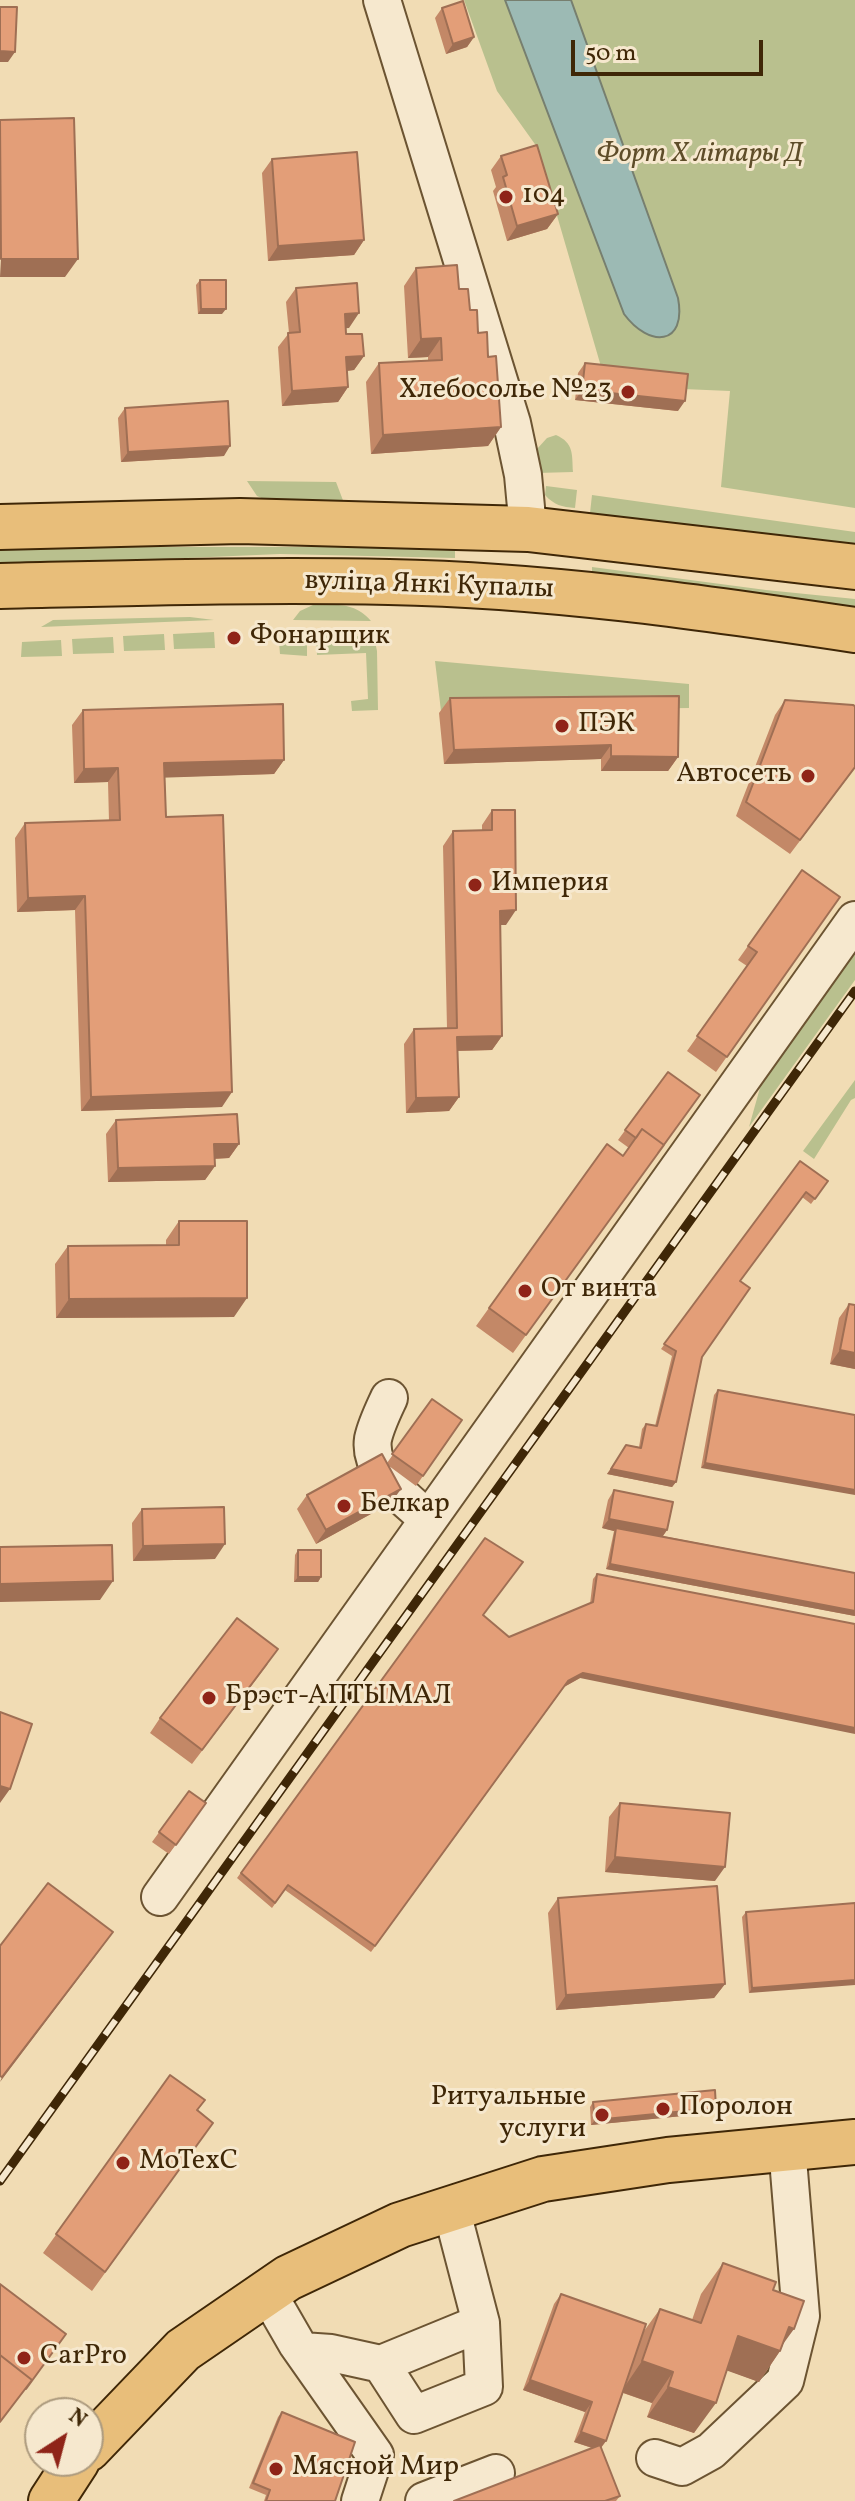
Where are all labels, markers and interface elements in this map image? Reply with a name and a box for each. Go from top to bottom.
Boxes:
scale bar [575,24,767,74]
text: 50 m [585,37,637,71]
park label: Форт X літары Д [596,139,804,173]
place label: 104 [522,180,566,214]
marker: 104 [497,188,515,206]
place label: Хлебосолье №23 [399,375,612,409]
marker: Хлебосолье №23 [619,383,637,401]
street label: вуліца Янкі Купалы [304,566,554,608]
place label: Фонарщик [250,621,390,655]
marker: Фонарщик [225,629,243,647]
place label: ПЭК [578,709,635,743]
marker: ПЭК [553,717,571,735]
place label: Автосеть [676,759,792,793]
marker: Автосеть [799,767,817,785]
place label: Империя [491,868,609,902]
marker: Империя [466,876,484,894]
place label: От винта [541,1274,657,1308]
marker: От винта [516,1282,534,1300]
place label: Белкар [360,1489,450,1523]
marker: Белкар [335,1497,353,1515]
place label: Брэст-АПТЫМАЛ [225,1681,452,1715]
marker: Брэст-АПТЫМАЛ [200,1689,218,1707]
place label: Ритуальные услуги [431,2082,586,2148]
place label: Поролон [679,2092,793,2126]
marker: Поролон [654,2100,672,2118]
marker: Ритуальные услуги [593,2106,611,2124]
place label: MoTexC [139,2146,238,2180]
marker: MoTexC [114,2154,132,2172]
place label: CarPro [40,2341,127,2375]
marker: CarPro [15,2349,33,2367]
north arrow [24,2397,104,2477]
text: N [62,2402,93,2436]
place label: Мясной Мир [292,2452,459,2486]
marker: Мясной Мир [267,2460,285,2478]

